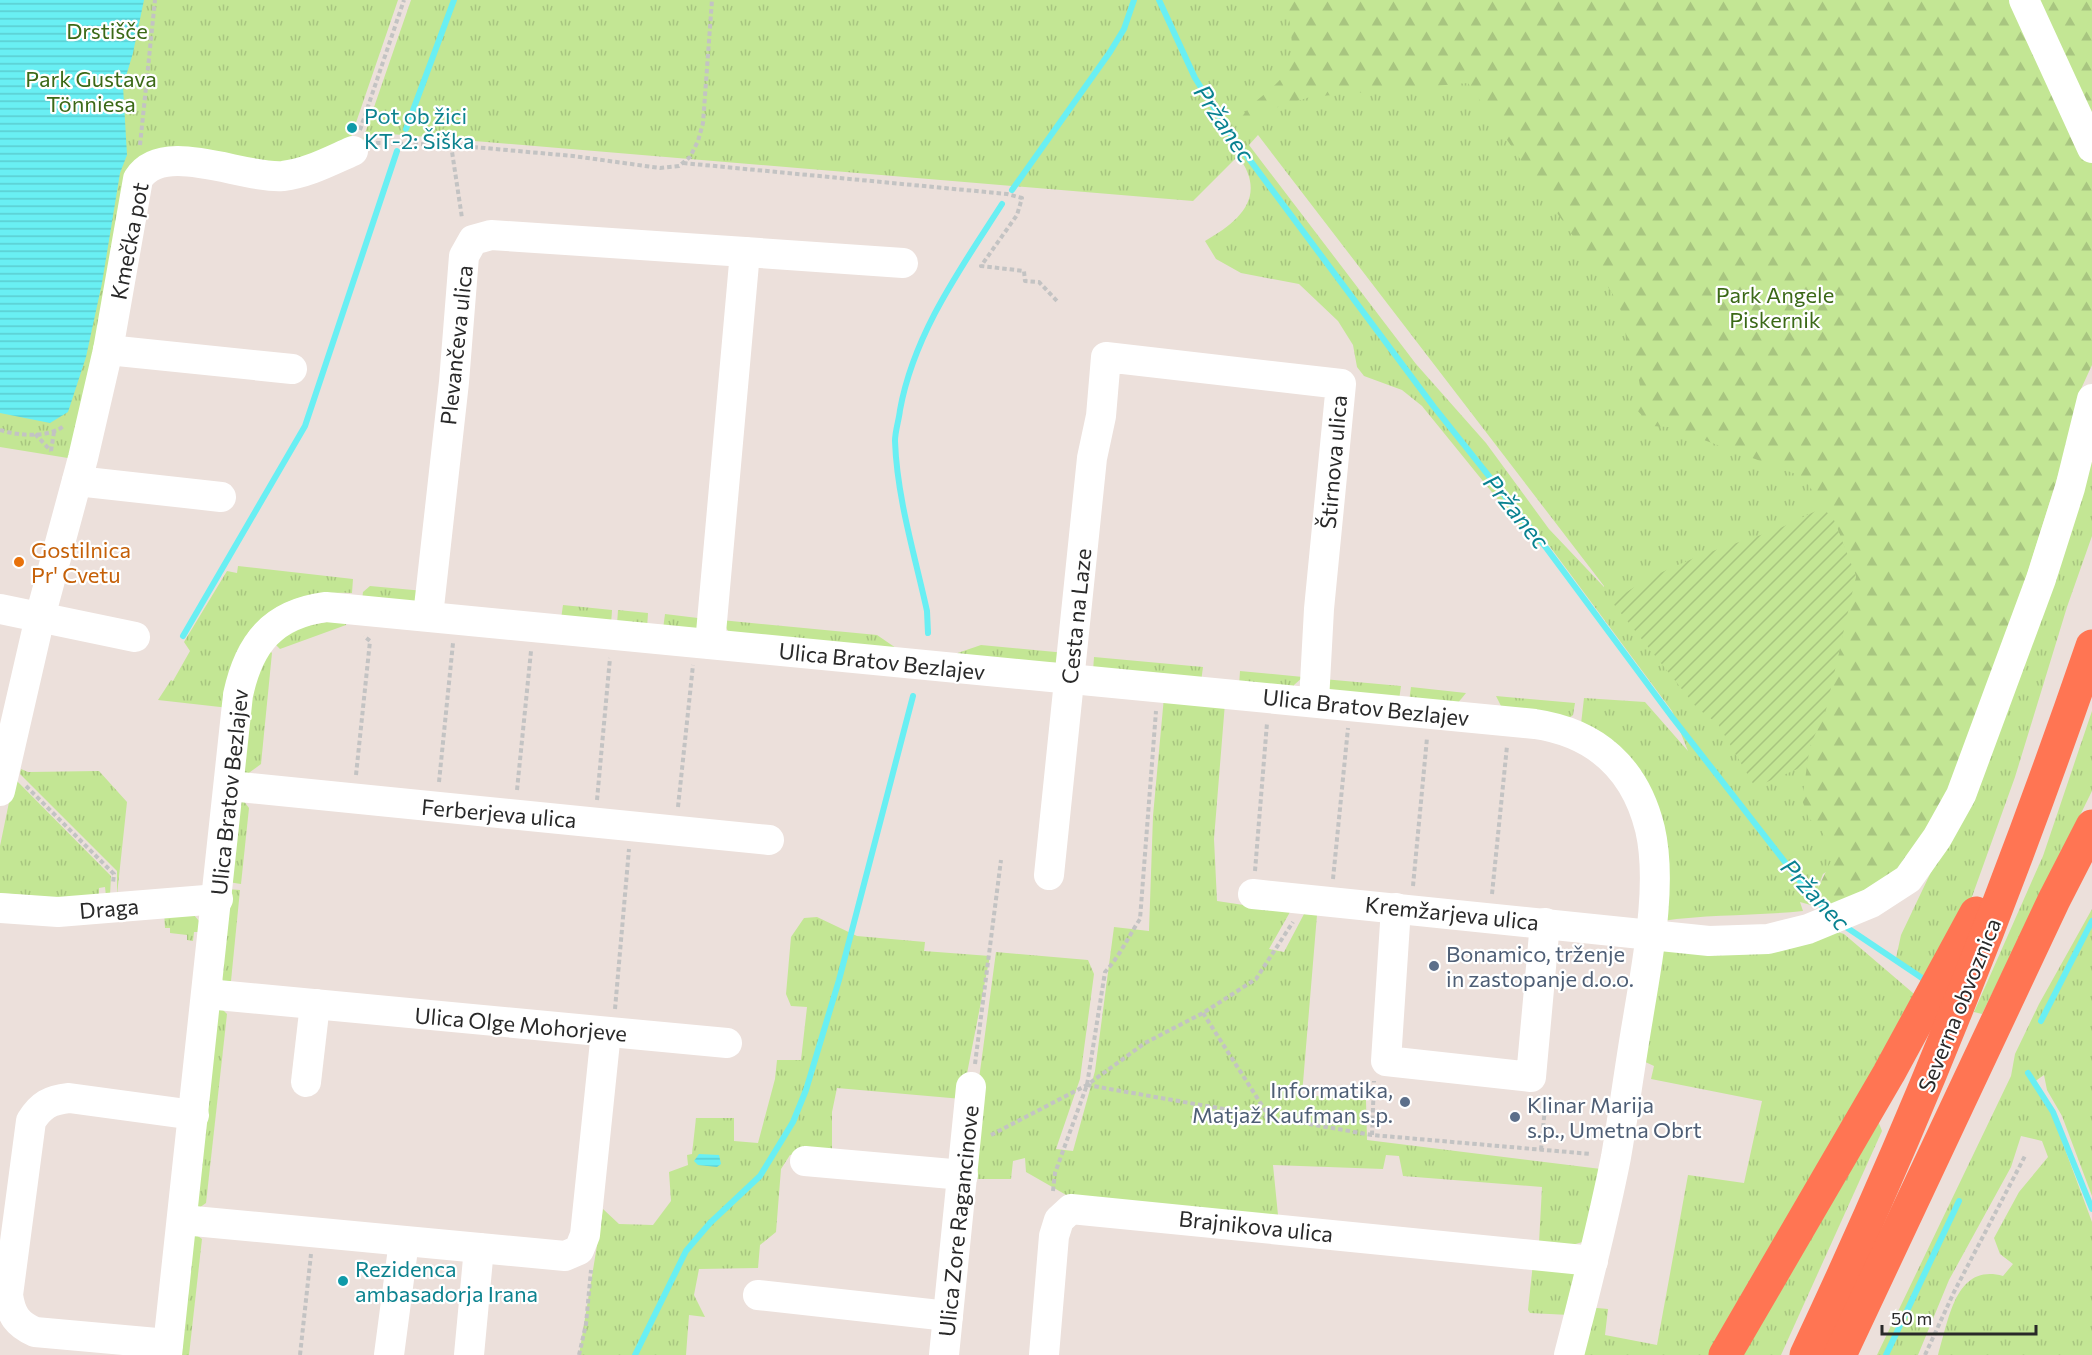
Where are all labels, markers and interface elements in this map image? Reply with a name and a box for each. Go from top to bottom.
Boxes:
park label: Drstišče [66,17,148,44]
park label: Park Gustava Tönniesa [25,65,157,117]
water label: Pržanec [1189,79,1262,167]
place label: Pot ob žici KT-2: Šiška [364,102,475,154]
marker: Pot ob žici KT-2: Šiška [345,121,359,135]
street label: Kmečka pot [104,180,154,302]
street label: Plevančeva ulica [434,264,478,426]
park label: Park Angele Piskernik [1716,281,1834,333]
street label: Štirnova ulica [1314,394,1352,530]
water label: Pržanec [1478,468,1556,554]
place label: Gostilnica Pr' Cvetu [31,536,131,588]
street label: Cesta na Laze [1055,547,1097,685]
marker: Gostilnica Pr' Cvetu [12,555,26,569]
street label: Ulica Bratov Bezlajev [777,637,987,685]
street label: Ulica Bratov Bezlajev [1261,683,1471,731]
street label: Ulica Bratov Bezlajev [205,687,253,897]
street label: Ferberjeva ulica [420,793,578,833]
water label: Pržanec [1776,852,1856,936]
street label: Kremžarjeva ulica [1364,890,1540,936]
street label: Draga [78,892,140,924]
street label: Severna obvoznica [1912,914,2006,1096]
place label: Bonamico, trženje in zastopanje d.o.o. [1446,940,1634,992]
marker: Bonamico, trženje in zastopanje d.o.o. [1427,959,1441,973]
street label: Ulica Olge Mohorjeve [414,1001,628,1047]
place label: Informatika, Matjaž Kaufman s.p. [1192,1076,1393,1128]
place label: Klinar Marija s.p., Umetna Obrt [1527,1091,1702,1143]
marker: Informatika, Matjaž Kaufman s.p. [1398,1095,1412,1109]
street label: Ulica Zore Ragancinove [932,1104,984,1338]
marker: Klinar Marija s.p., Umetna Obrt [1508,1110,1522,1124]
street label: Brajnikova ulica [1177,1204,1335,1248]
place label: Rezidenca ambasadorja Irana [355,1255,538,1307]
marker: Rezidenca ambasadorja Irana [336,1274,350,1288]
scale bar [1882,1298,2036,1336]
text: 50 m [1891,1307,1932,1329]

